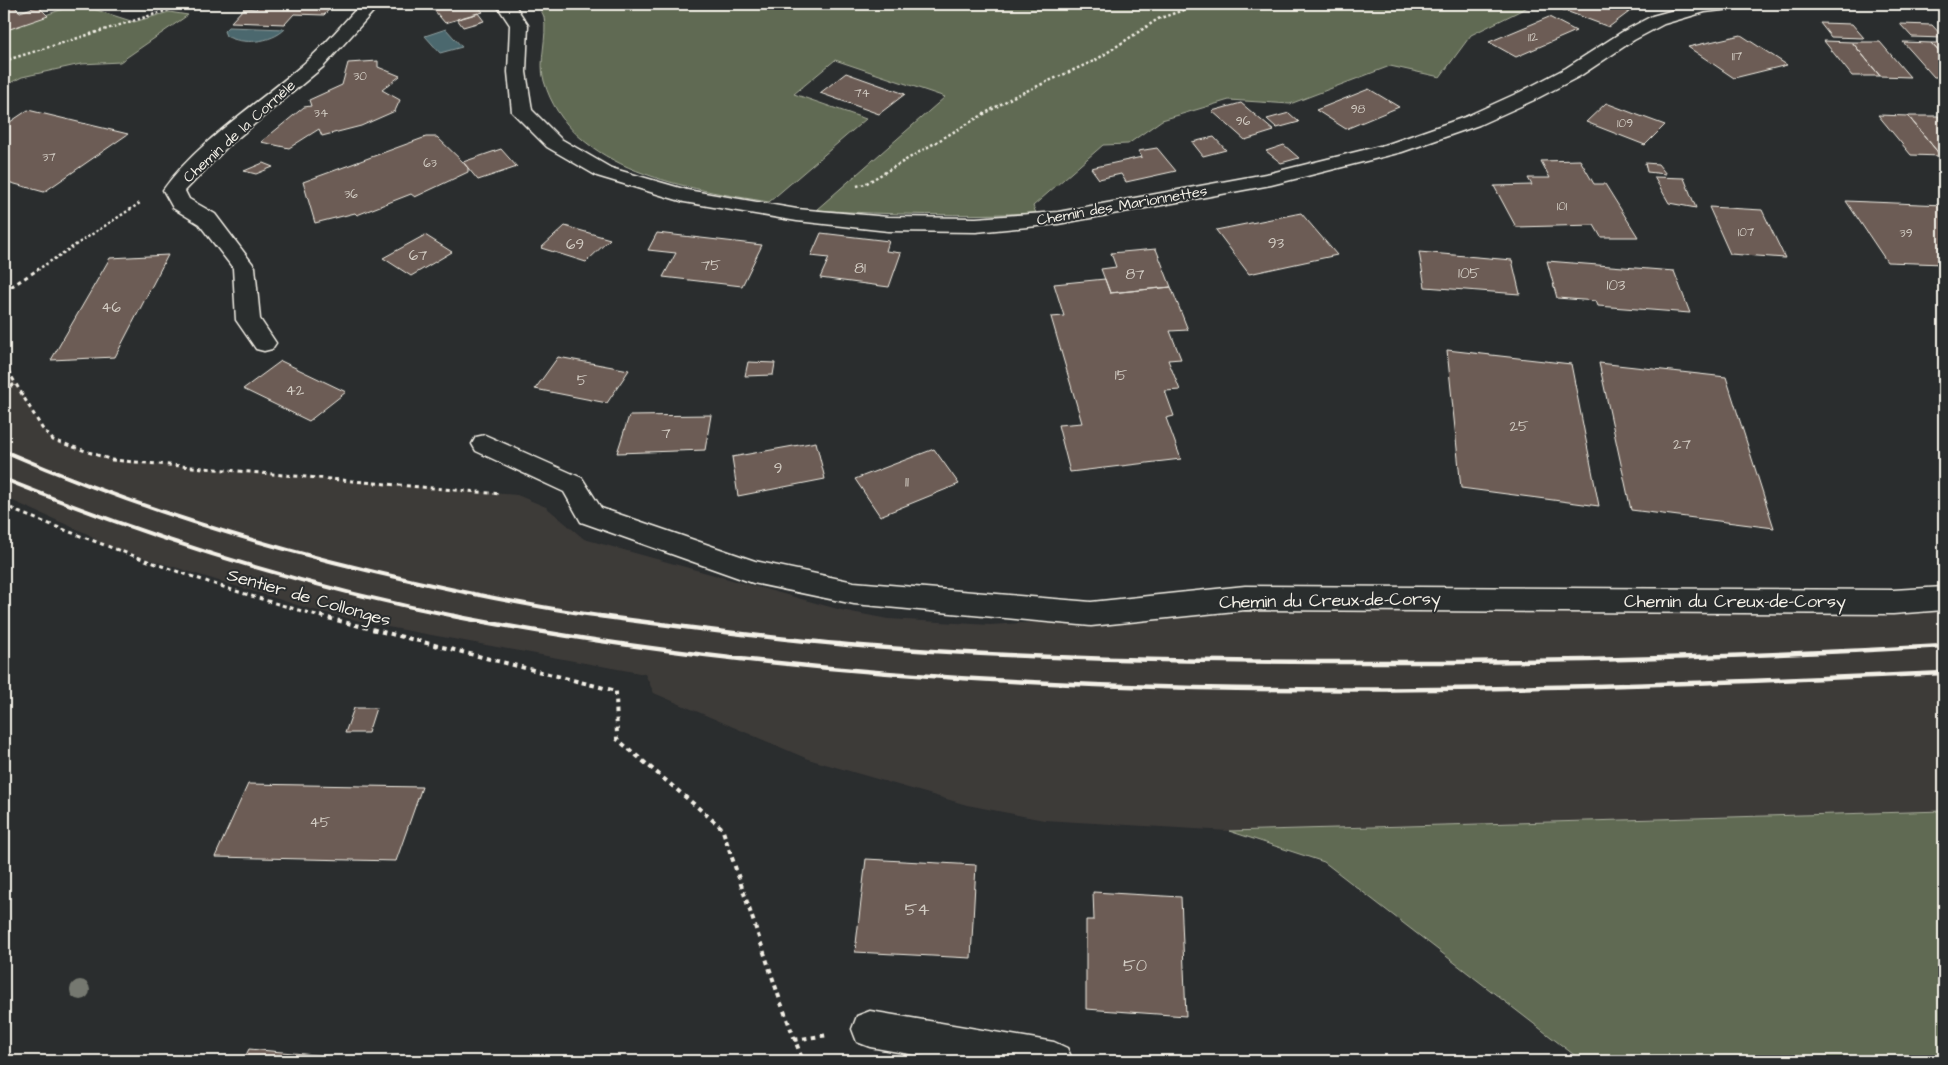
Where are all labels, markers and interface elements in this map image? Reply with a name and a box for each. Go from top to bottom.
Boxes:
house number: 112 [1528,29,1538,46]
house number: 117 [1732,48,1743,65]
house number: 30 [353,68,367,85]
street label: Chemin de la Cornèle [178,75,300,188]
house number: 74 [854,85,870,102]
house number: 98 [1351,101,1366,118]
house number: 34 [314,105,328,122]
house number: 96 [1236,113,1251,130]
house number: 109 [1617,115,1633,132]
house number: 37 [42,149,56,166]
house number: 63 [423,155,437,172]
street label: Chemin des Marionnettes [1035,180,1209,231]
house number: 36 [344,186,358,203]
house number: 101 [1557,198,1568,215]
house number: 107 [1738,224,1755,241]
house number: 39 [1900,225,1913,242]
house number: 93 [1268,233,1284,254]
house number: 69 [566,234,584,255]
house number: 67 [409,245,427,266]
house number: 75 [701,255,721,276]
house number: 81 [854,258,866,279]
house number: 105 [1458,263,1480,284]
house number: 87 [1126,264,1144,285]
house number: 103 [1606,275,1626,296]
house number: 46 [101,297,121,318]
house number: 15 [1115,365,1128,386]
house number: 5 [577,370,588,391]
house number: 42 [286,380,305,401]
house number: 25 [1509,416,1529,437]
house number: 7 [661,423,671,444]
house number: 27 [1673,434,1691,455]
house number: 9 [774,458,782,479]
house number: 11 [905,472,909,493]
street label: Sentier de Collonges [224,562,394,634]
street label: Chemin du Creux-de-Corsy [1219,586,1441,616]
street label: Chemin du Creux-de-Corsy [1624,589,1846,615]
house number: 45 [310,812,331,833]
house number: 54 [905,897,930,922]
house number: 50 [1123,953,1147,978]

